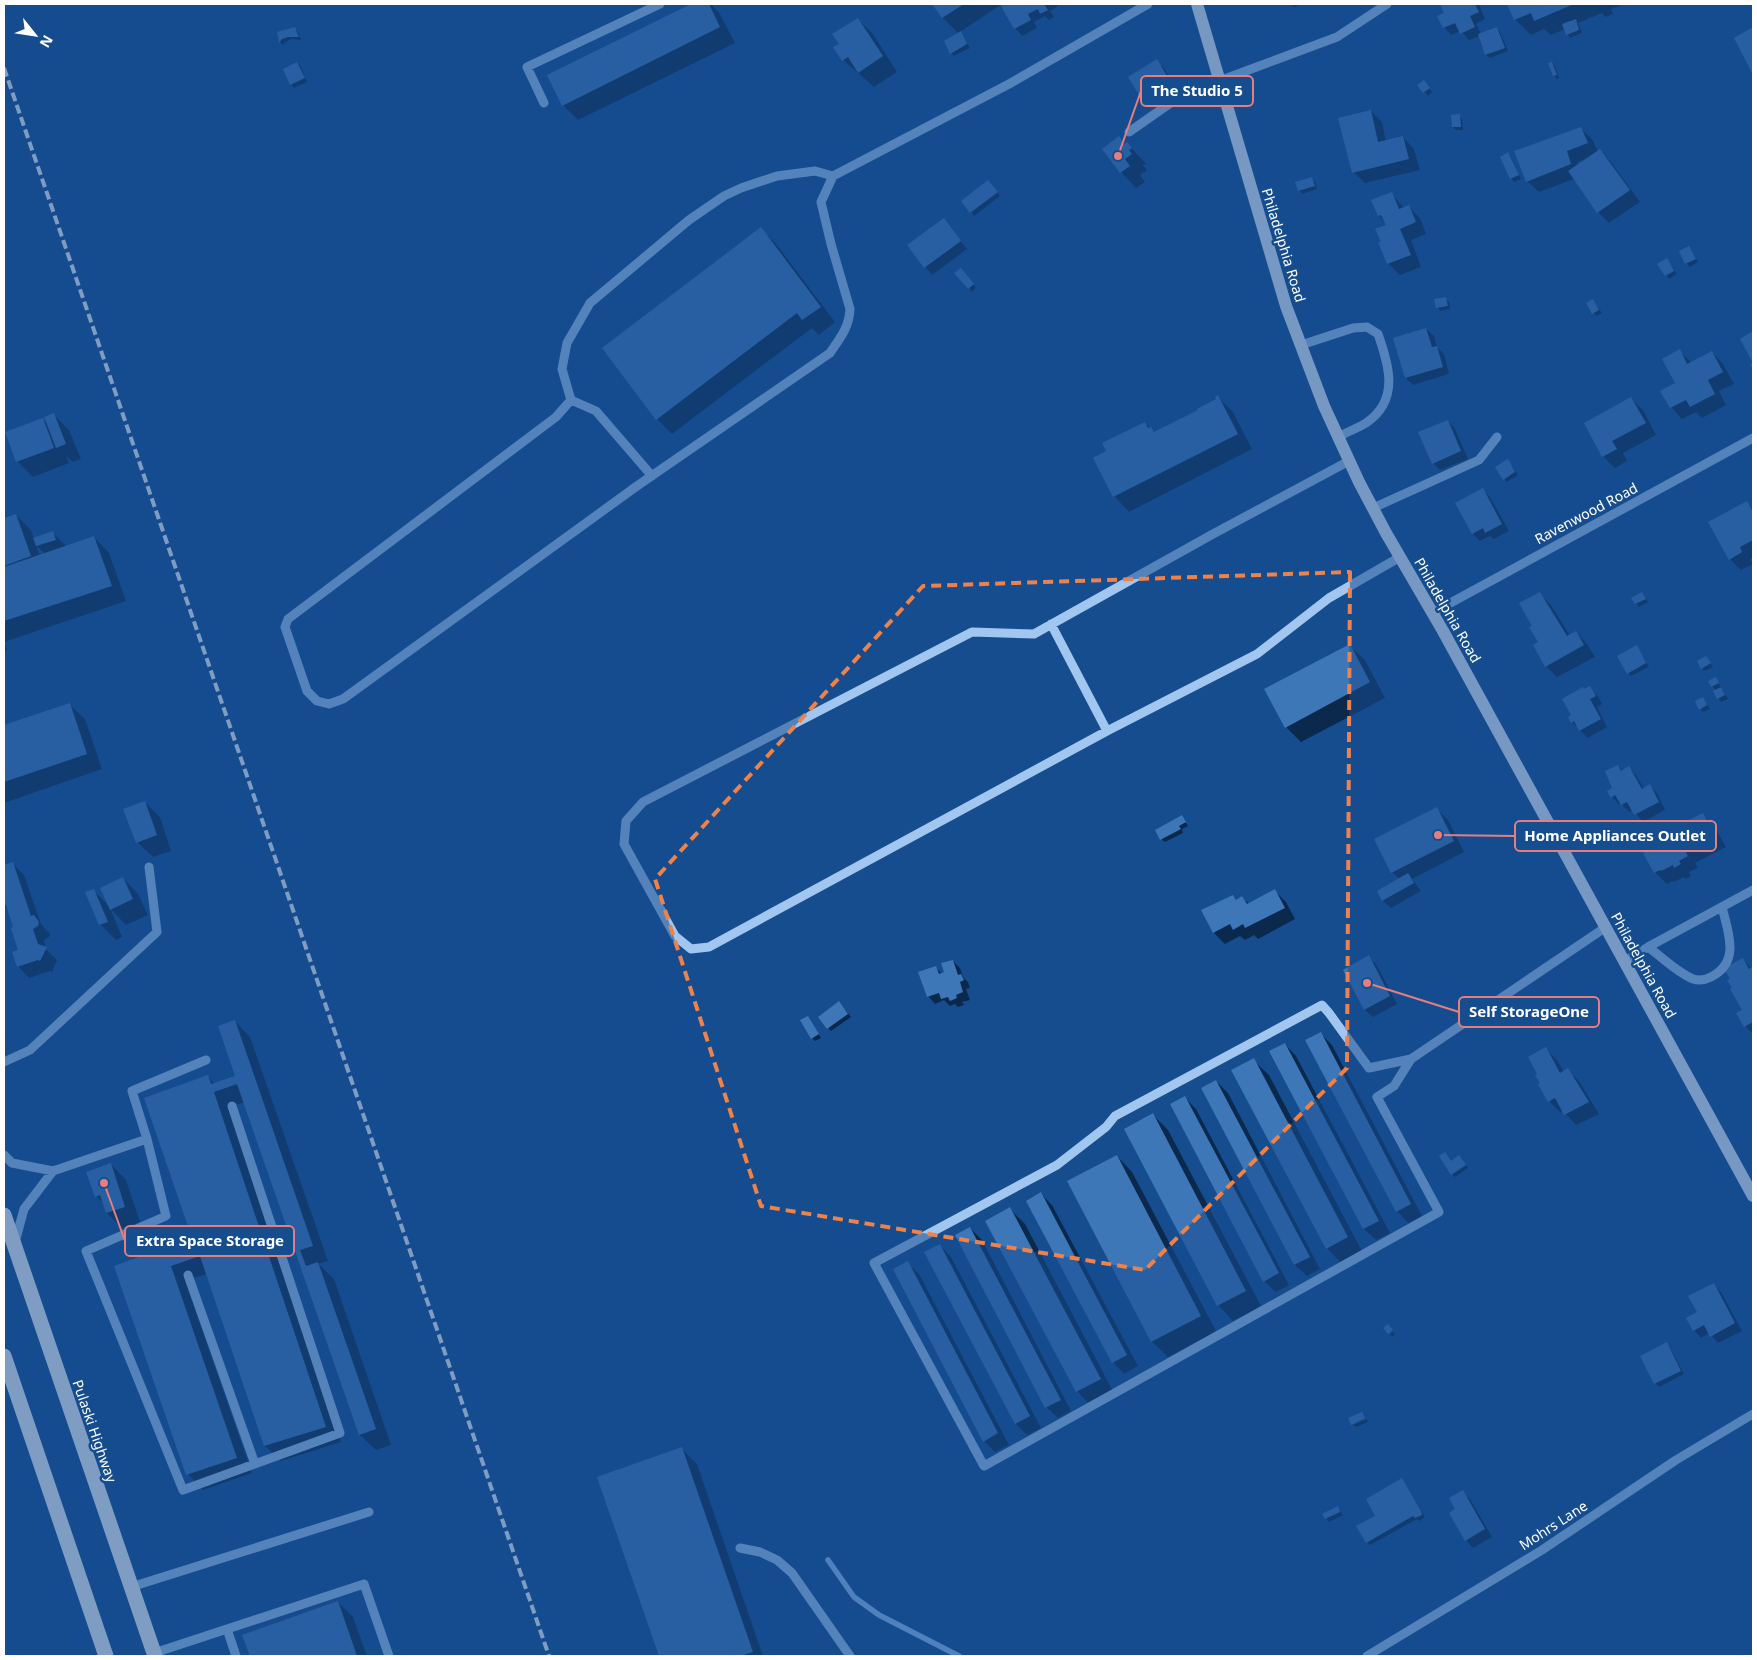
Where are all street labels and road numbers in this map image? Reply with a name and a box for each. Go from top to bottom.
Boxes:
street label: Philadelphia Road [1258,186,1310,304]
street label: Ravenwood Road [1531,478,1641,548]
street label: Philadelphia Road [1410,554,1486,666]
street label: Philadelphia Road [1607,909,1681,1021]
street label: Pulaski Highway [69,1377,122,1486]
street label: Mohrs Lane [1515,1496,1591,1554]

